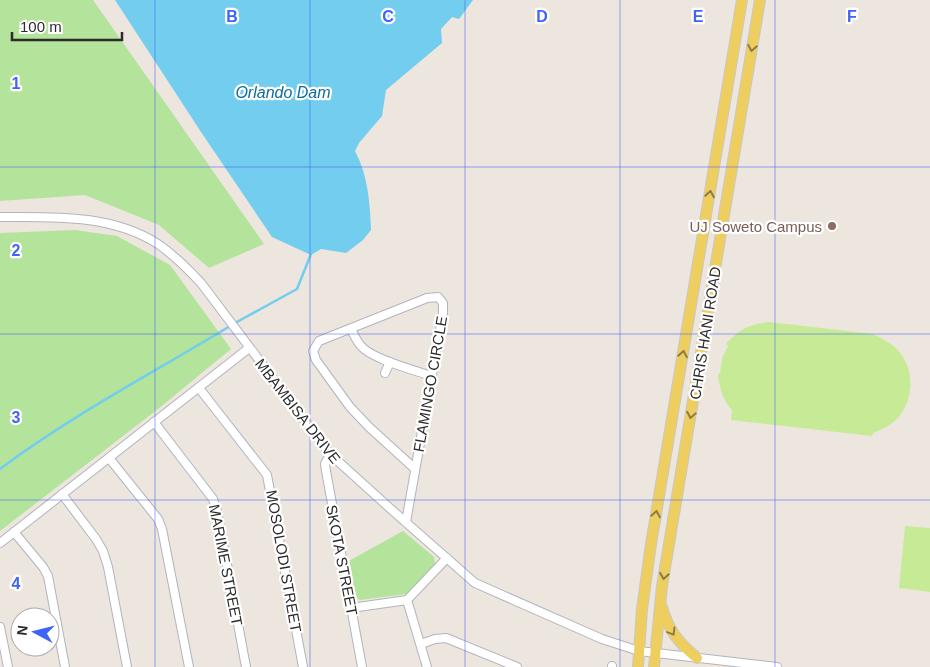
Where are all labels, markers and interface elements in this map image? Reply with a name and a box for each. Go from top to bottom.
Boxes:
text: B [226,8,238,25]
text: C [382,8,394,25]
text: D [536,8,548,25]
text: E [693,8,704,25]
text: F [847,8,857,25]
scale bar [12,10,122,42]
text: 100 m [20,18,62,35]
one-way arrow [748,44,758,52]
text: 1 [12,75,21,92]
water label: Orlando Dam [235,84,331,101]
one-way arrow [704,189,714,198]
place label: UJ Soweto Campus [689,218,822,235]
marker: UJ Soweto Campus [826,220,838,232]
text: 2 [12,242,21,259]
street label: CHRIS HANI ROAD [686,265,724,401]
street label: FLAMINGO CIRCLE [410,315,450,453]
one-way arrow [677,350,687,358]
street label: MBAMBISA DRIVE [252,355,344,467]
text: 3 [12,409,21,426]
one-way arrow [686,411,696,420]
street label: MOSOLODI STREET [263,489,305,633]
street label: MARIME STREET [206,503,246,627]
street label: SKOTA STREET [323,503,361,617]
one-way arrow [651,510,661,519]
one-way arrow [659,571,669,580]
text: 4 [12,575,21,592]
north arrow [10,607,60,657]
text: N [14,624,31,636]
one-way arrow [666,627,676,636]

